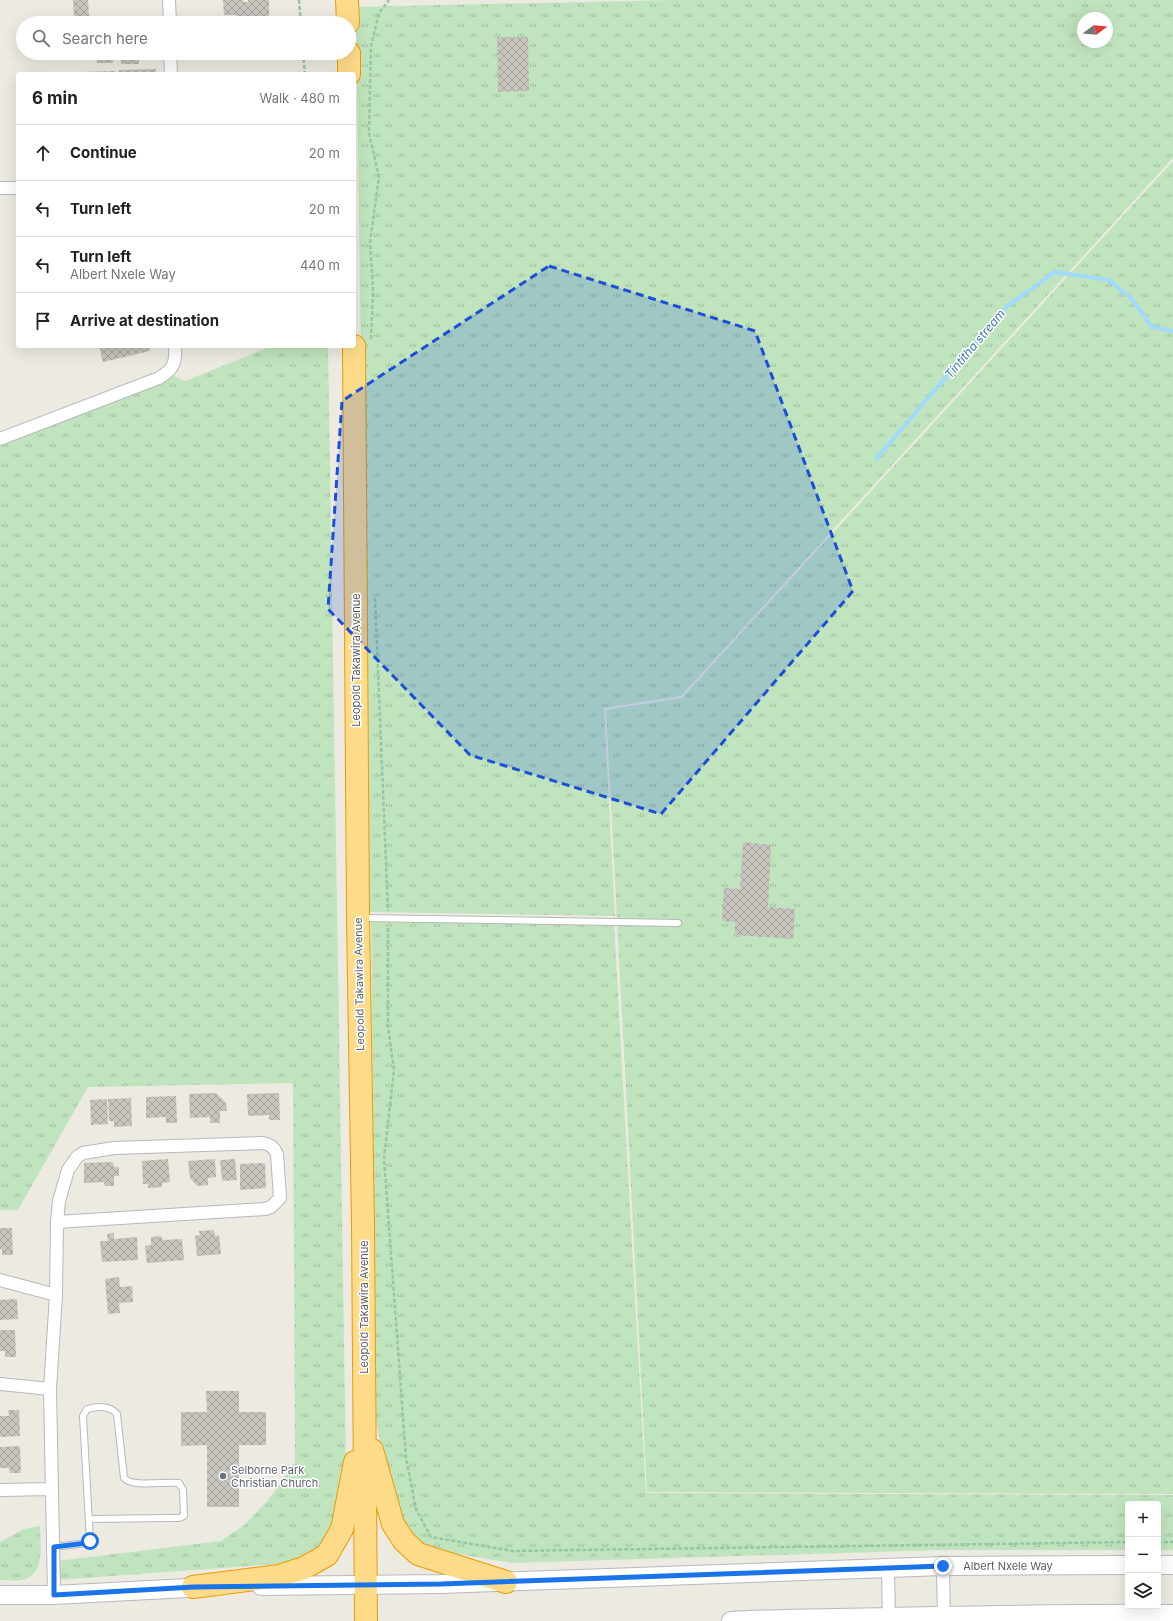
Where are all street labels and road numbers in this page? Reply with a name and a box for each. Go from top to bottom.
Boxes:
street label: Leopold Takawira Avenue [349,593,363,727]
street label: Leopold Takawira Avenue [351,917,367,1051]
street label: Leopold Takawira Avenue [357,1240,371,1374]
street label: Albert Nxele Way [963,1559,1053,1573]

